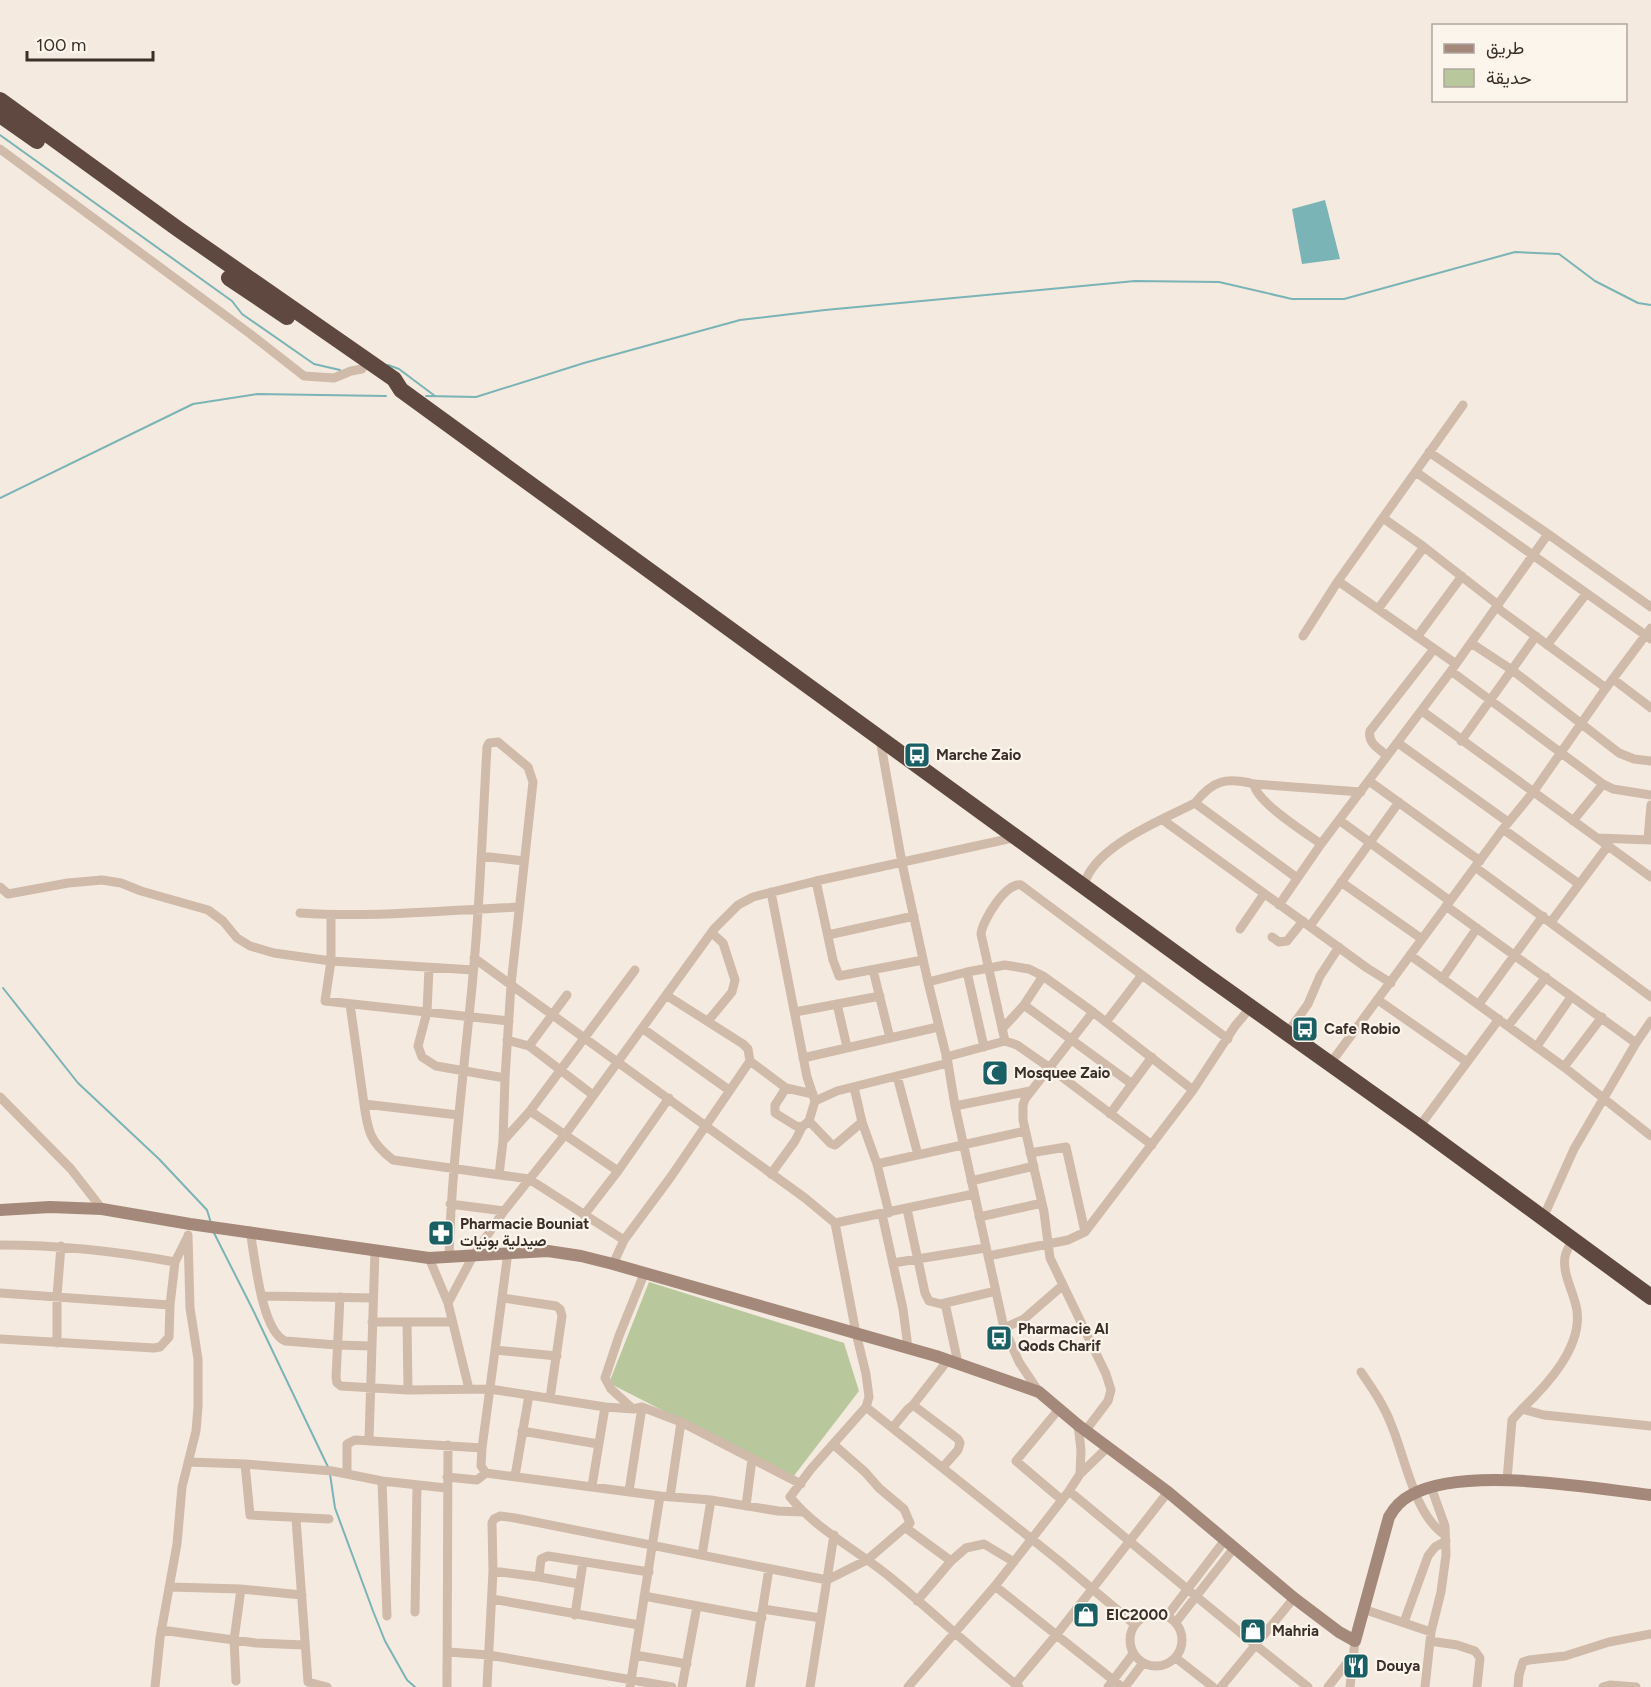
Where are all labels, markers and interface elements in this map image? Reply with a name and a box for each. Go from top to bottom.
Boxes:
scale bar [27,24,153,62]
legend [1432,24,1627,102]
text: 100 m [36,34,86,56]
text: طريق [1486,37,1524,59]
text: حديقة [1486,67,1532,89]
bus stop icon: Marche Zaio [902,740,932,770]
place label: Marche Zaio [936,746,1022,764]
bus stop icon: Cafe Robio [1290,1014,1320,1044]
place label: Cafe Robio [1324,1020,1401,1038]
mosque icon: Mosquee Zaio [980,1058,1010,1088]
place label: Mosquee Zaio [1014,1064,1111,1082]
place label: Pharmacie Bouniat صيدلية بونيات [460,1215,589,1250]
pharmacy icon: Pharmacie Bouniat صيدلية بونيات [426,1218,456,1248]
place label: Pharmacie Al Qods Charif [1018,1320,1109,1355]
bus stop icon: Pharmacie Al Qods Charif [984,1323,1014,1353]
shop icon: EIC2000 [1071,1600,1101,1630]
place label: EIC2000 [1106,1606,1168,1624]
shop icon: Mahria [1238,1616,1268,1646]
place label: Mahria [1272,1622,1319,1640]
restaurant icon: Douya [1341,1651,1371,1681]
place label: Douya [1376,1657,1420,1675]

